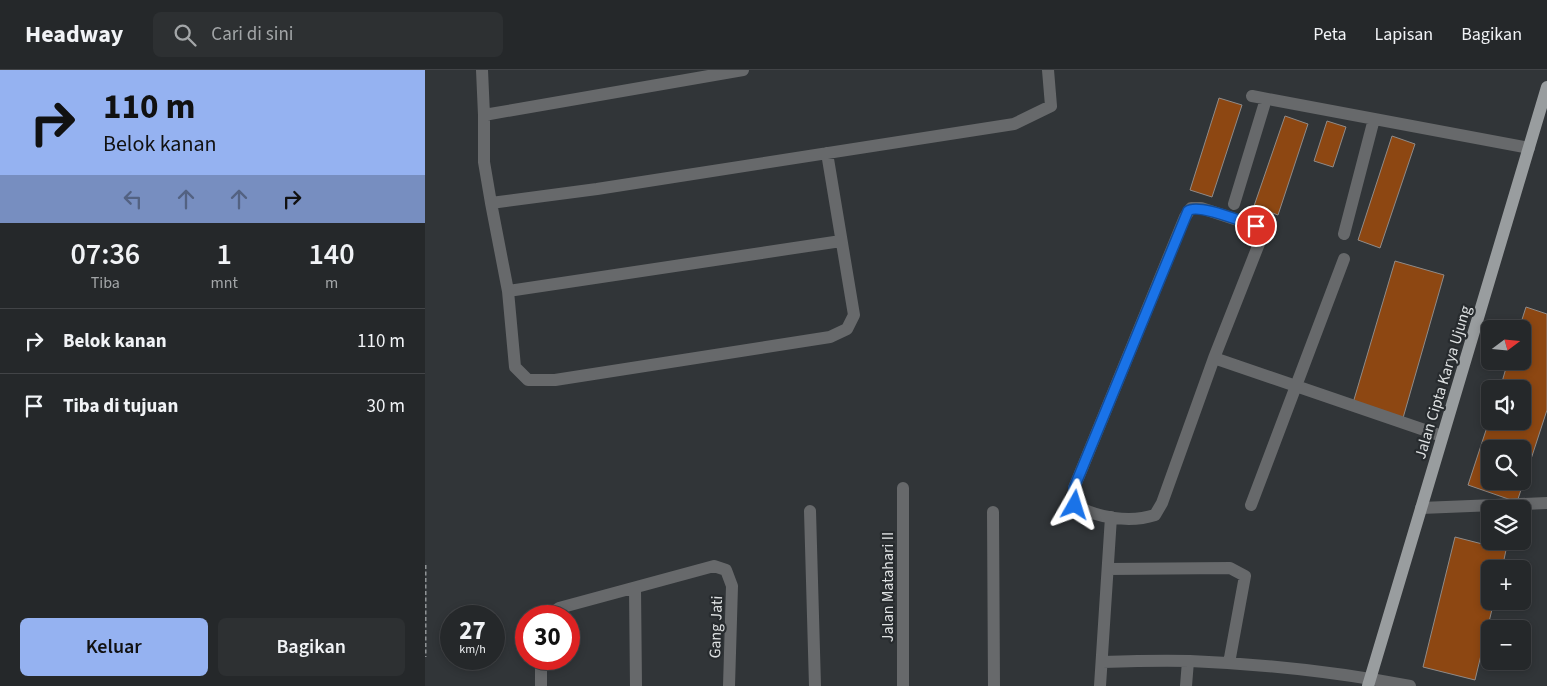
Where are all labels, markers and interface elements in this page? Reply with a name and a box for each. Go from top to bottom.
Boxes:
search box [153,12,503,57]
text: Headway [25,17,123,52]
icon: search [171,21,199,49]
text: Cari di sini [211,21,294,48]
text: Peta [1313,22,1346,47]
text: Lapisan [1374,22,1433,47]
text: Bagikan [1461,22,1522,47]
text: 110 m [103,82,195,132]
icon: right [20,90,85,155]
text: Belok kanan [103,128,217,160]
icon: left [119,185,147,213]
icon: ahead [172,185,200,213]
icon: ahead [225,185,253,213]
icon: right [278,185,306,213]
pin [1235,205,1277,247]
icon: arrive [1242,212,1270,240]
text: 07:36 [70,233,140,276]
text: 1 [217,233,232,276]
text: 140 [308,233,355,276]
text: Tiba [91,272,120,294]
text: mnt [211,272,238,294]
text: m [325,272,338,294]
street label: Jalan Cipta Karya Ujung [1409,303,1477,462]
north arrow [1481,320,1531,370]
map controls [1481,320,1531,670]
icon: right [20,327,48,355]
text: Belok kanan [63,328,167,355]
text: 110 m [357,328,405,355]
button: sound [1481,380,1531,430]
icon: arrive [20,392,48,420]
text: Tiba di tujuan [63,393,178,420]
text: 30 m [367,393,405,420]
button: search [1481,440,1531,490]
position arrow [1048,478,1100,530]
button: layers [1481,500,1531,550]
street label: Jalan Matahari II [877,532,899,642]
button: + [1481,560,1531,610]
street label: Gang Jati [704,595,728,659]
speed limit sign: 30 [515,605,580,670]
text: 27 [459,613,486,649]
button: Keluar [20,618,208,676]
button: Bagikan [218,618,405,676]
button: − [1481,620,1531,670]
text: km/h [459,641,486,658]

